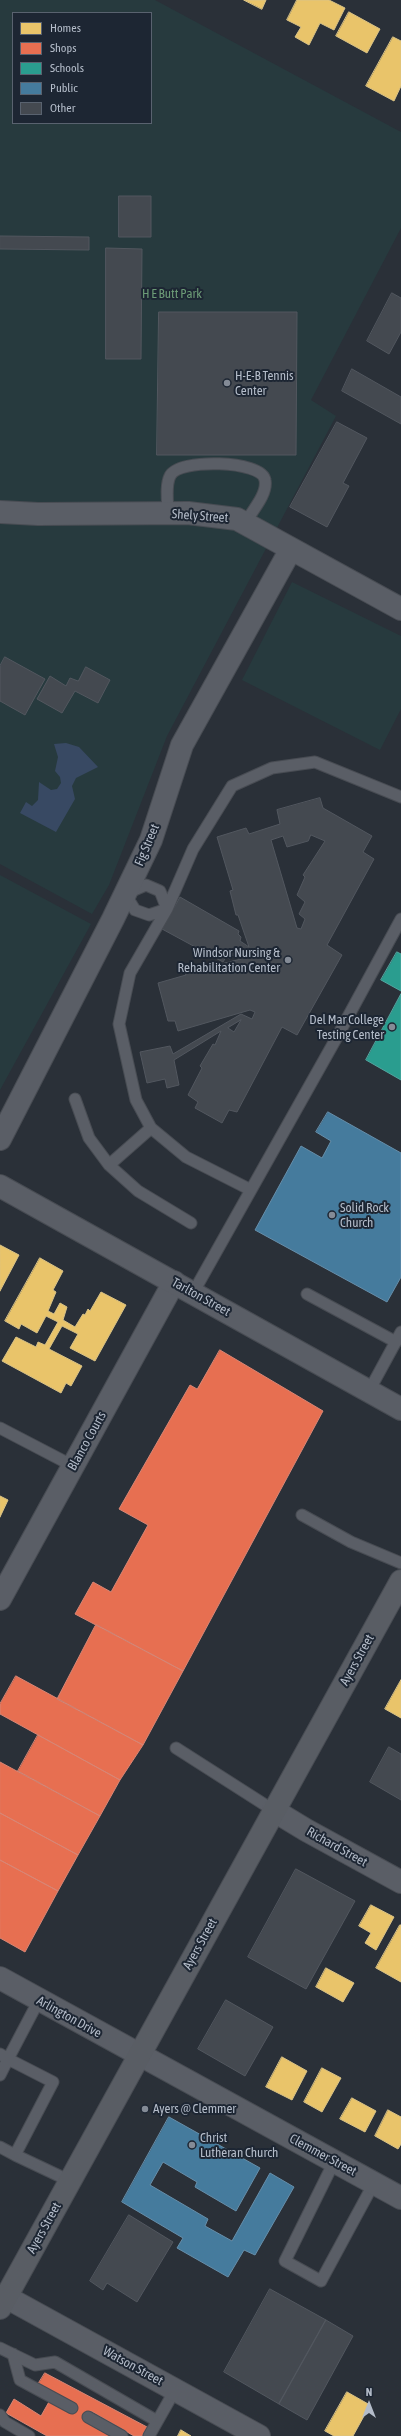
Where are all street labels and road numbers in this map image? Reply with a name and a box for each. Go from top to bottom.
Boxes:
street label: Shely Street [171,506,229,526]
street label: Fig Street [131,822,163,868]
street label: Tarlton Street [169,1275,233,1319]
street label: Blanco Courts [64,1409,110,1473]
street label: Ayers Street [337,1632,377,1688]
street label: Richard Street [304,1824,370,1870]
street label: Ayers Street [180,1916,220,1972]
street label: Arlington Drive [34,1993,104,2041]
street label: Clemmer Street [287,2131,359,2179]
street label: Ayers Street [24,2200,64,2256]
street label: Watson Street [100,2343,166,2389]

